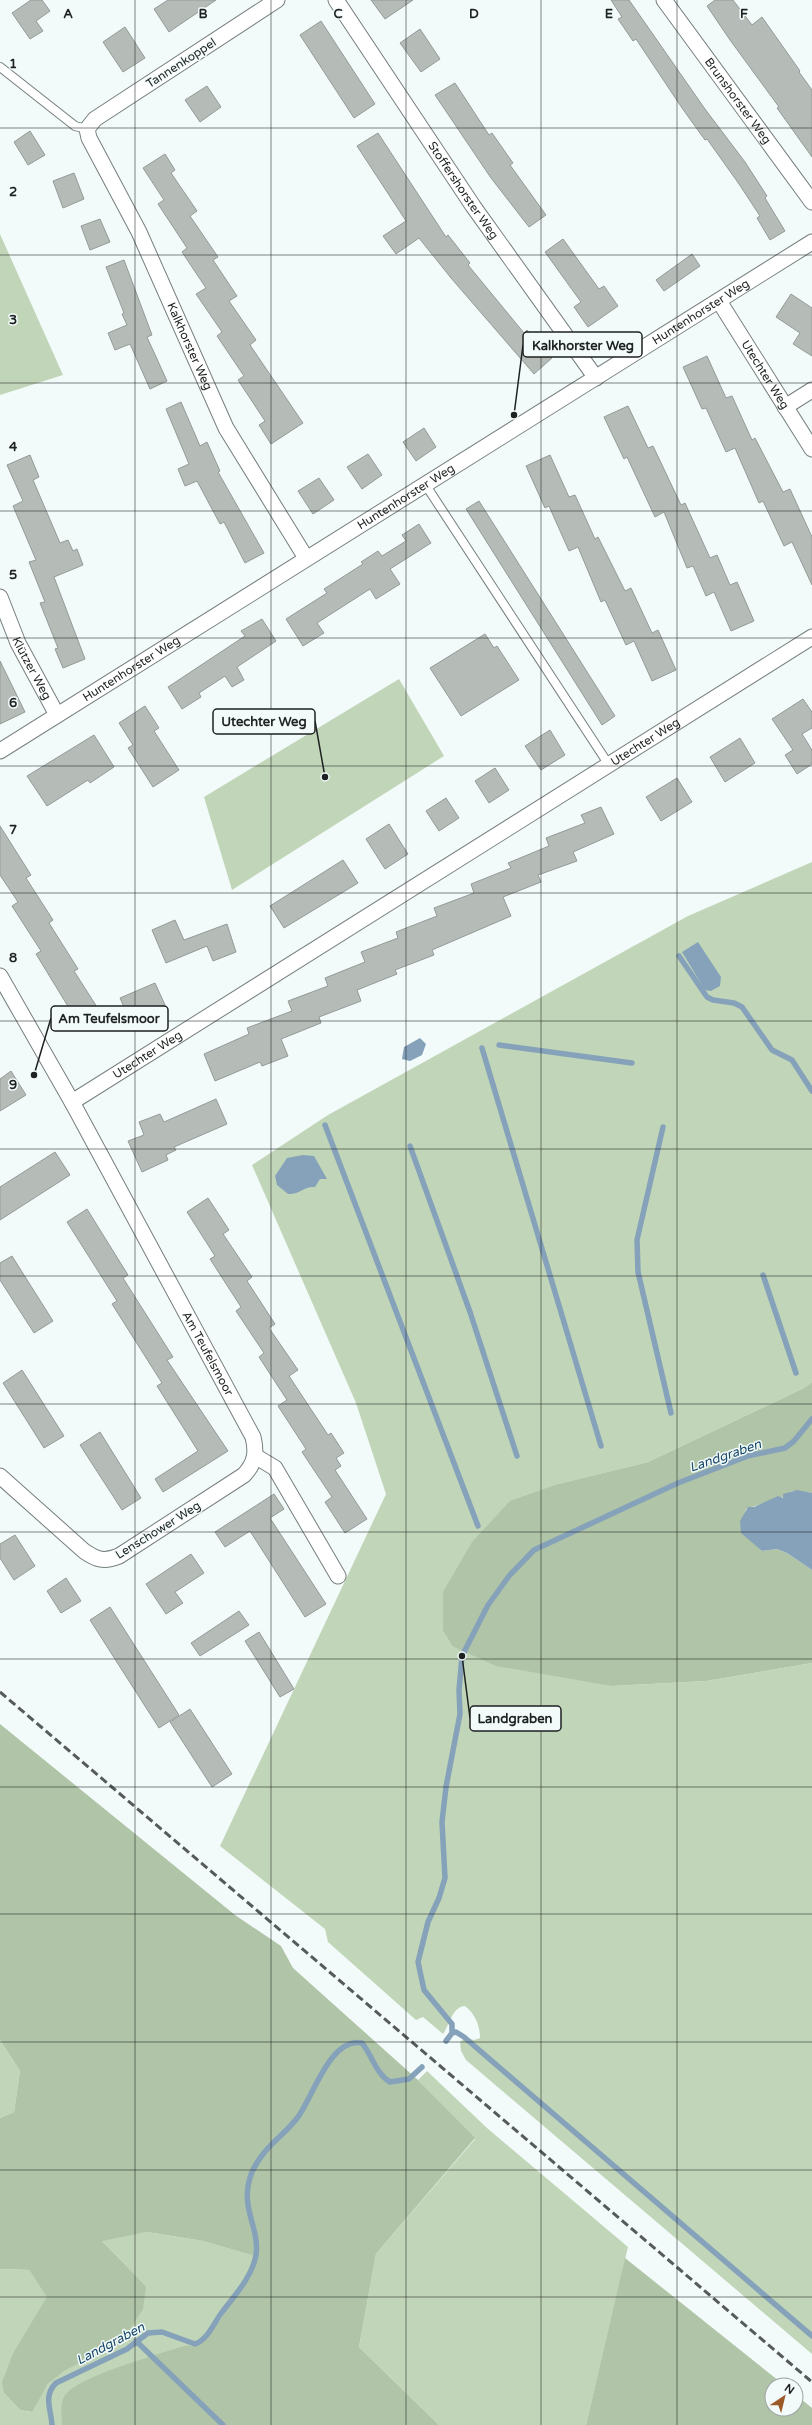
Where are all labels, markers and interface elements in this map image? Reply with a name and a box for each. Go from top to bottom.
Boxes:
text: A [63,6,73,22]
text: B [198,6,208,22]
text: C [333,6,343,22]
text: D [469,6,479,22]
text: E [605,6,613,22]
text: F [740,6,748,22]
street label: Tannenkoppel [143,35,219,91]
street label: Brunshorster Weg [702,55,774,147]
text: 1 [9,56,17,72]
street label: Stoffershorster Weg [425,139,501,242]
text: 2 [9,184,17,200]
street label: Huntenhorster Weg [650,276,752,347]
street label: Kalkhorster Weg [164,300,215,392]
text: 3 [9,312,17,328]
callout: Kalkhorster Weg [523,332,642,357]
text: Kalkhorster Weg [532,338,634,354]
street label: Utechter Weg [738,338,792,412]
text: 4 [9,439,18,455]
street label: Huntenhorster Weg [355,461,457,532]
text: 5 [9,567,17,583]
street label: Huntenhorster Weg [80,633,182,704]
street label: Klützer Weg [9,635,54,702]
text: 6 [9,695,17,711]
callout: Utechter Weg [213,709,315,734]
text: Utechter Weg [221,714,307,730]
street label: Utechter Weg [608,715,682,769]
text: 7 [9,822,17,838]
text: 8 [9,950,17,966]
callout: Am Teufelsmoor [51,1006,168,1031]
text: Am Teufelsmoor [58,1011,161,1027]
street label: Utechter Weg [110,1028,184,1082]
text: 9 [9,1077,17,1093]
street label: Am Teufelsmoor [179,1309,237,1398]
water label: Landgraben [687,1436,764,1476]
street label: Lenschower Weg [113,1498,203,1562]
callout: Landgraben [470,1706,561,1731]
text: Landgraben [478,1711,553,1727]
water label: Landgraben [74,2319,148,2369]
north arrow [764,2377,804,2417]
text: N [782,2381,797,2397]

